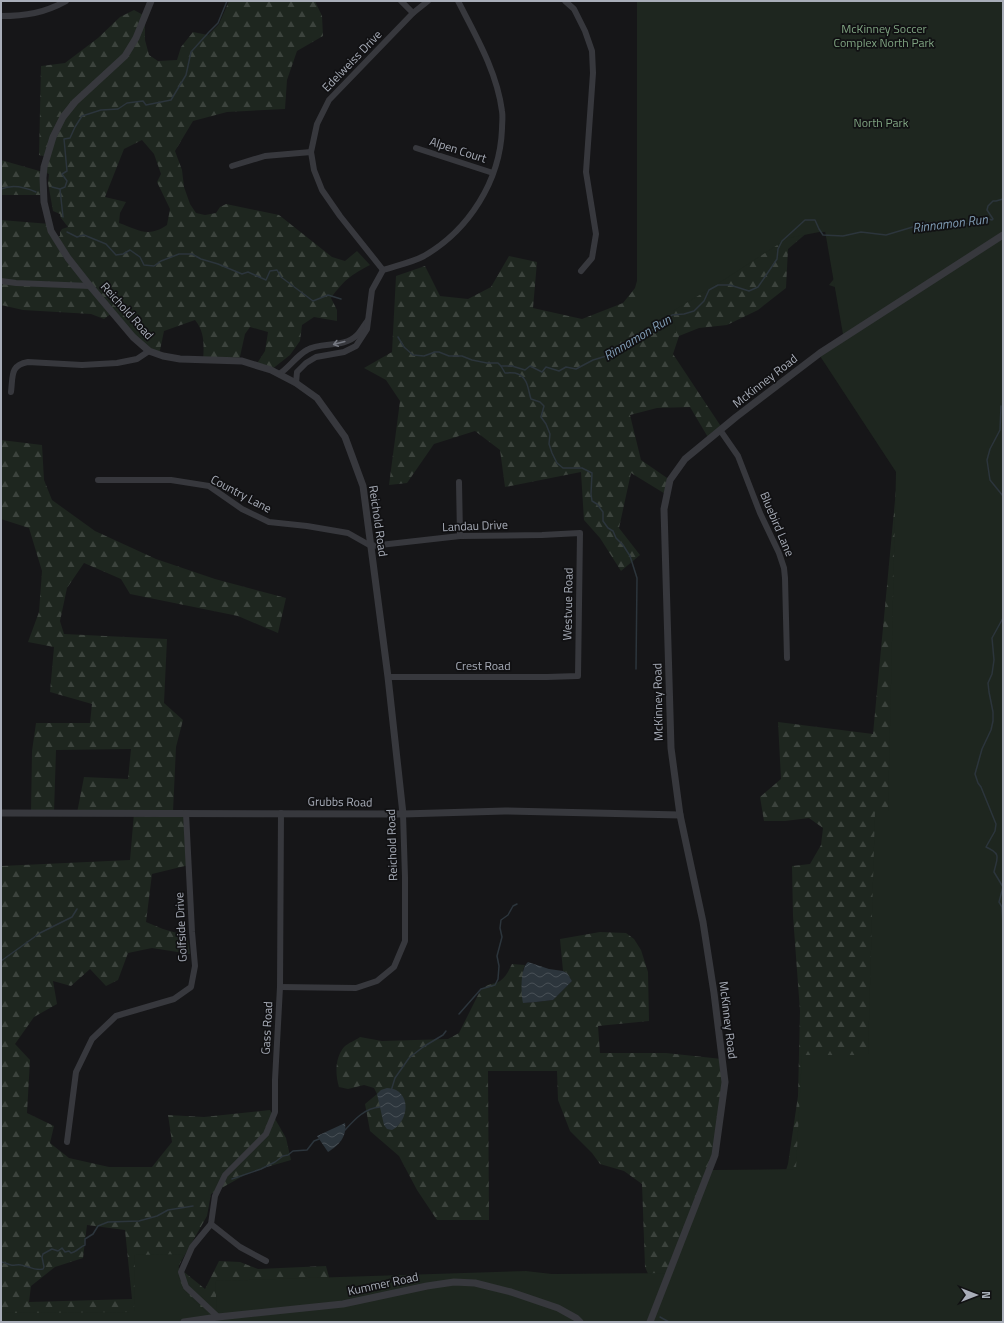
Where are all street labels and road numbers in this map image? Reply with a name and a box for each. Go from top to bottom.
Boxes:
street label: Edelweiss Drive [317,25,386,96]
street label: Alpen Court [427,131,490,168]
street label: Reichold Road [96,278,158,344]
street label: McKinney Road [728,349,801,412]
street label: Country Lane [207,470,275,518]
street label: Reichold Road [364,484,393,558]
street label: Bluebird Lane [755,488,800,559]
street label: Landau Drive [442,515,508,536]
street label: Westvue Road [557,567,578,641]
street label: Crest Road [456,656,510,675]
street label: McKinney Road [647,663,668,741]
street label: Grubbs Road [307,791,373,812]
street label: Reichold Road [381,809,402,881]
street label: Golfside Drive [169,892,192,962]
street label: McKinney Road [714,980,743,1060]
street label: Gass Road [256,1001,277,1055]
street label: Kummer Road [346,1267,420,1300]

